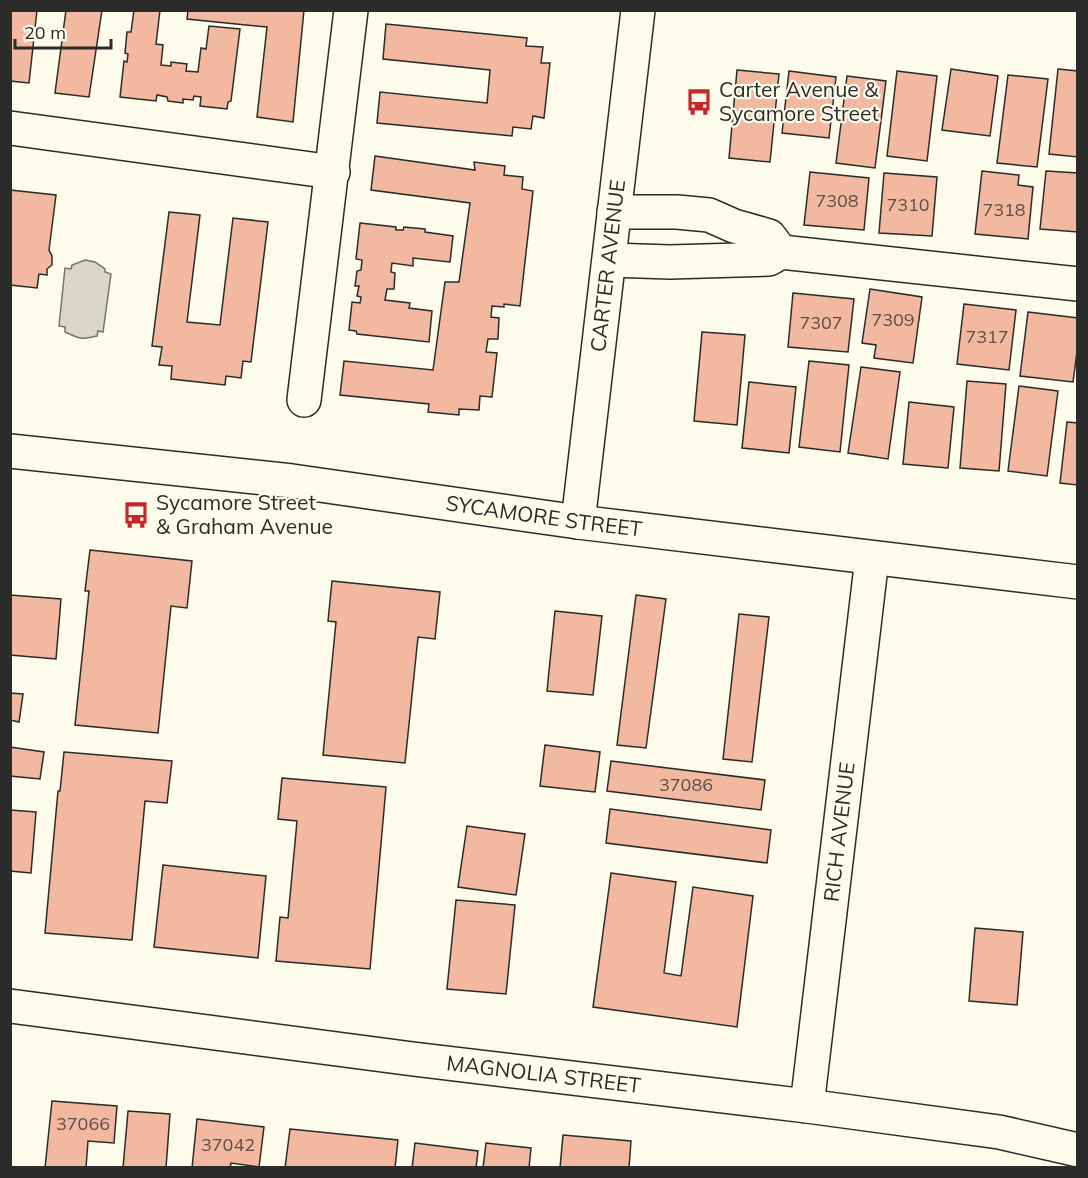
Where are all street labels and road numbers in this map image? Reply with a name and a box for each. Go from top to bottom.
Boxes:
street label: CARTER AVENUE [584,178,630,353]
street label: SYCAMORE STREET [444,489,644,542]
street label: RICH AVENUE [817,760,860,903]
street label: MAGNOLIA STREET [445,1049,643,1098]

